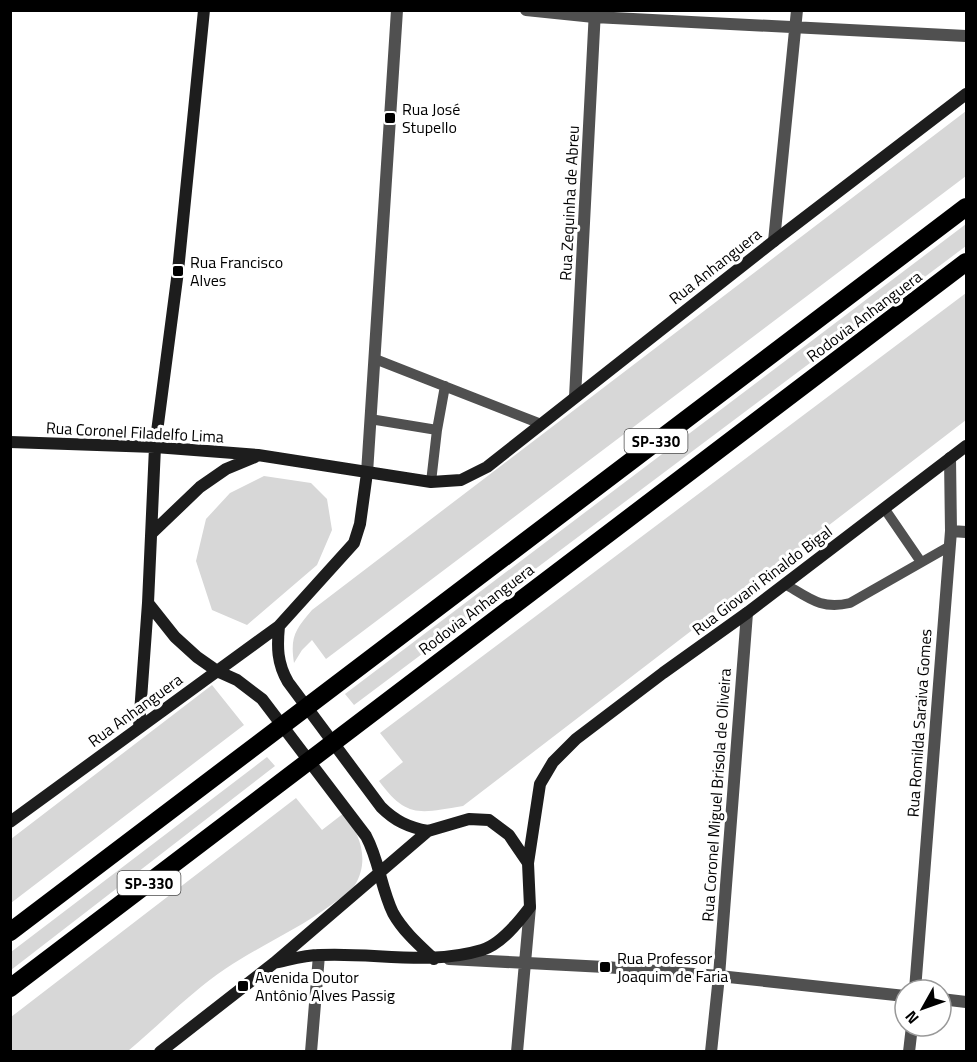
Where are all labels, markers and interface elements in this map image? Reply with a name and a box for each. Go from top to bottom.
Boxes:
place label: Rua José Stupello [402,97,460,139]
marker: Rua José Stupello [383,111,397,125]
street label: Rua Zequinha de Abreu [553,125,585,281]
street label: Rua Anhanguera [664,222,766,310]
place label: Rua Francisco Alves [190,250,283,292]
marker: Rua Francisco Alves [171,264,185,278]
street label: Rodovia Anhanguera [801,264,927,368]
street label: Rua Coronel Filadelfo Lima [45,415,225,449]
road number: SP-330 [624,429,688,453]
street label: Rua Giovani Rinaldo Bigal [687,519,837,641]
street label: Rodovia Anhanguera [413,557,539,661]
street label: Rua Romilda Saraiva Gomes [900,628,938,818]
street label: Rua Coronel Miguel Brisola de Oliveira [695,667,737,923]
street label: Rua Anhanguera [83,668,187,752]
road number: SP-330 [118,871,180,895]
place label: Rua Professor Joaquim de Faria [617,946,728,988]
marker: Rua Professor Joaquim de Faria [598,960,612,974]
place label: Avenida Doutor Antônio Alves Passig [255,965,395,1007]
north arrow [893,978,953,1038]
marker: Avenida Doutor Antônio Alves Passig [236,979,250,993]
text: N [899,1006,924,1030]

